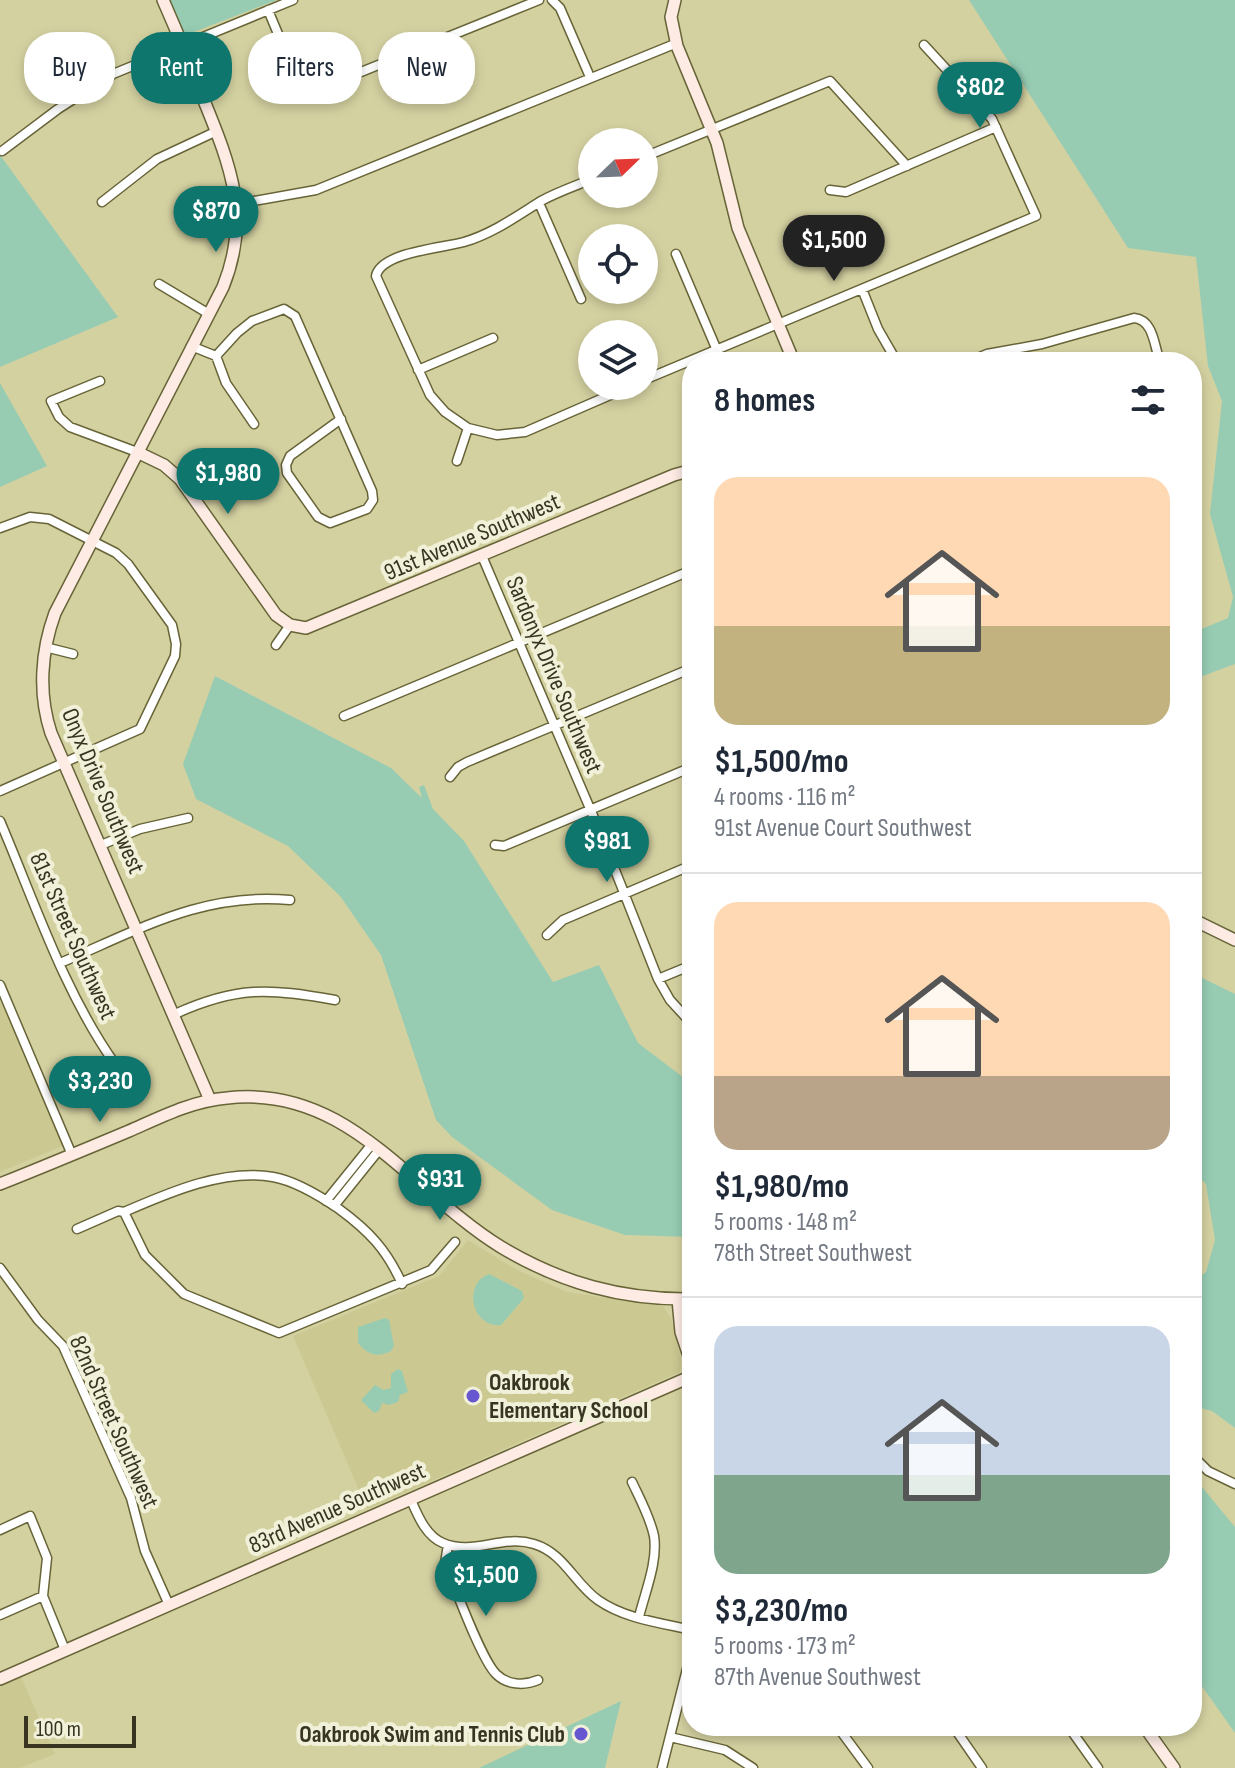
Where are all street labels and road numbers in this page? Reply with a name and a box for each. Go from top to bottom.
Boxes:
street label: 91st Avenue Southwest [380,487,564,587]
street label: Sardonyx Drive Southwest [499,572,609,778]
street label: Onyx Drive Southwest [55,704,151,878]
street label: 81st Street Southwest [23,848,123,1024]
street label: 82nd Street Southwest [63,1331,165,1513]
street label: 83rd Avenue Southwest [244,1456,430,1560]

